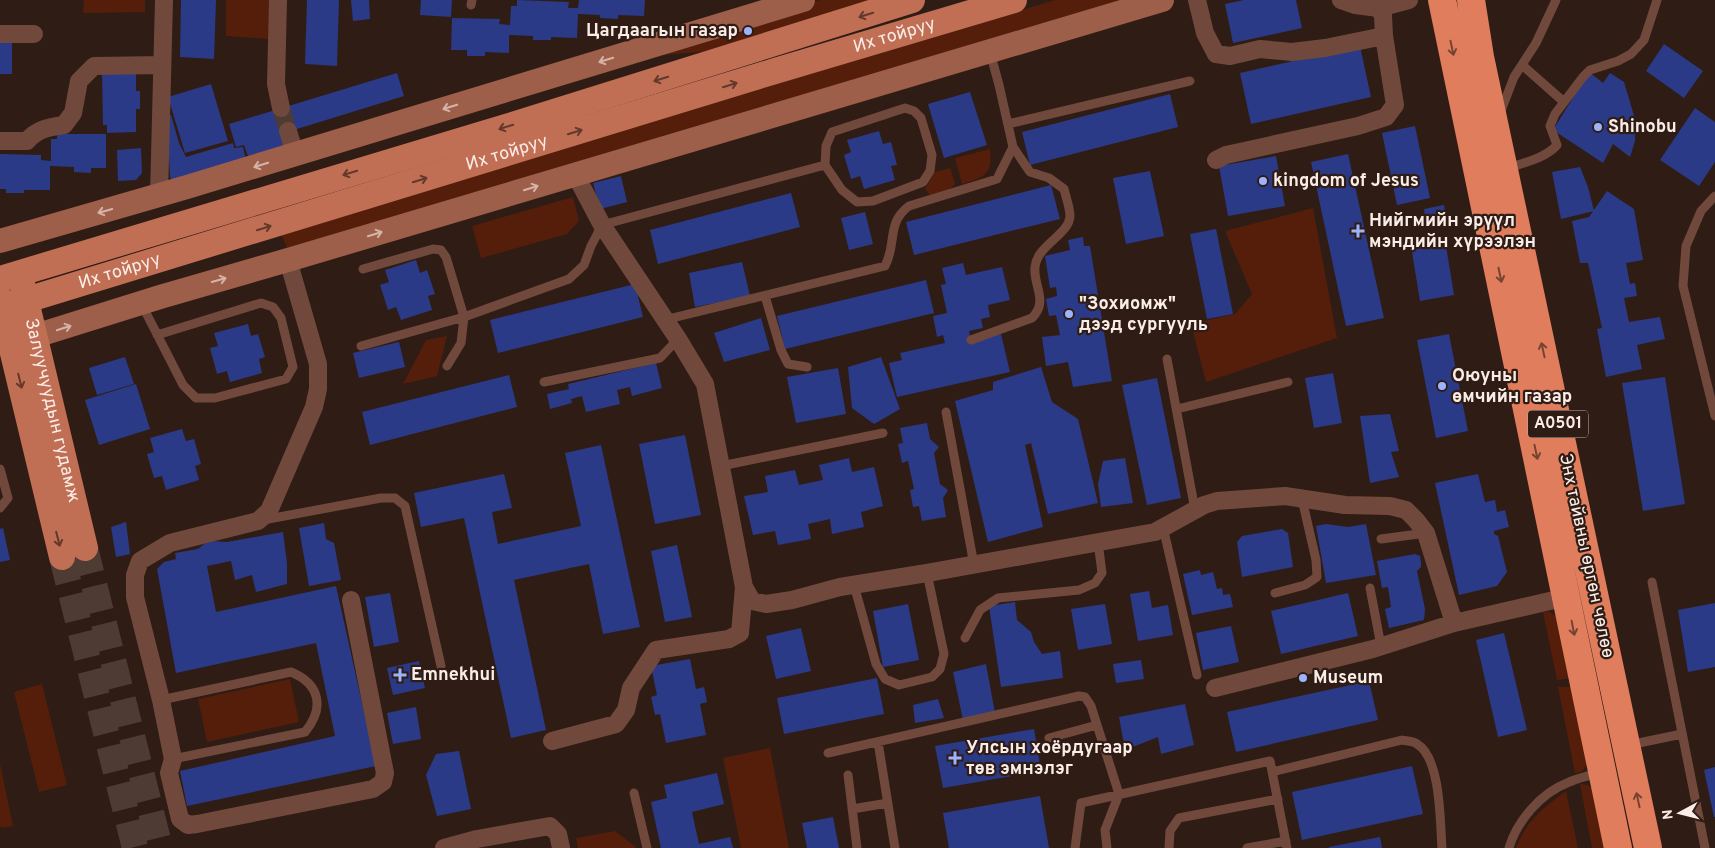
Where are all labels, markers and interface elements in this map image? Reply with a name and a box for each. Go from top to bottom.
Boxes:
one-way arrow [858,10,874,20]
street label: Их тойруу [850,12,938,59]
place label: Цагдаагын газар [586,20,738,43]
marker: Цагдаагын газар [742,25,754,37]
one-way arrow [1448,39,1457,55]
one-way arrow [598,56,614,66]
one-way arrow [653,74,669,84]
one-way arrow [722,79,738,89]
one-way arrow [443,103,459,113]
place label: Shinobu [1608,116,1677,139]
marker: Shinobu [1592,121,1604,133]
one-way arrow [498,123,514,133]
one-way arrow [567,127,583,137]
street label: Их тойруу [463,130,551,176]
one-way arrow [254,160,270,170]
one-way arrow [342,169,358,179]
place label: kingdom of Jesus [1273,170,1419,193]
one-way arrow [411,175,427,184]
marker: kingdom of Jesus [1257,175,1269,187]
one-way arrow [522,182,538,192]
one-way arrow [98,207,114,216]
place label: Нийгмийн эрүүл мэндийн хүрээлэн [1369,210,1536,254]
one-way arrow [256,222,272,232]
marker: Нийгмийн эрүүл мэндийн хүрээлэн [1351,224,1365,238]
one-way arrow [366,229,382,239]
street label: Их тойруу [76,248,163,295]
one-way arrow [1496,267,1505,283]
one-way arrow [211,275,227,284]
place label: "Зохиомж" дээд сургууль [1079,293,1208,337]
marker: "Зохиомж" дээд сургууль [1063,308,1075,320]
street label: Залуучуудын гудамж [19,316,85,505]
one-way arrow [55,322,71,332]
one-way arrow [1538,343,1547,359]
place label: Оюуны өмчийн газар [1452,365,1572,409]
one-way arrow [16,372,25,388]
marker: Оюуны өмчийн газар [1436,380,1448,392]
road number: A0501 [1528,410,1588,438]
one-way arrow [1532,443,1542,459]
street label: Энх тайвны өргөн чөлөө [1553,452,1619,660]
one-way arrow [54,530,63,546]
one-way arrow [1569,619,1578,635]
place label: Emnekhui [411,664,495,687]
place label: Museum [1313,667,1383,690]
marker: Emnekhui [393,668,407,682]
marker: Museum [1297,672,1309,684]
place label: Улсын хоёрдугаар төв эмнэлэг [966,737,1133,781]
marker: Улсын хоёрдугаар төв эмнэлэг [948,751,962,765]
north arrow [1655,788,1705,838]
one-way arrow [1632,793,1642,809]
text: N [1660,808,1678,820]

